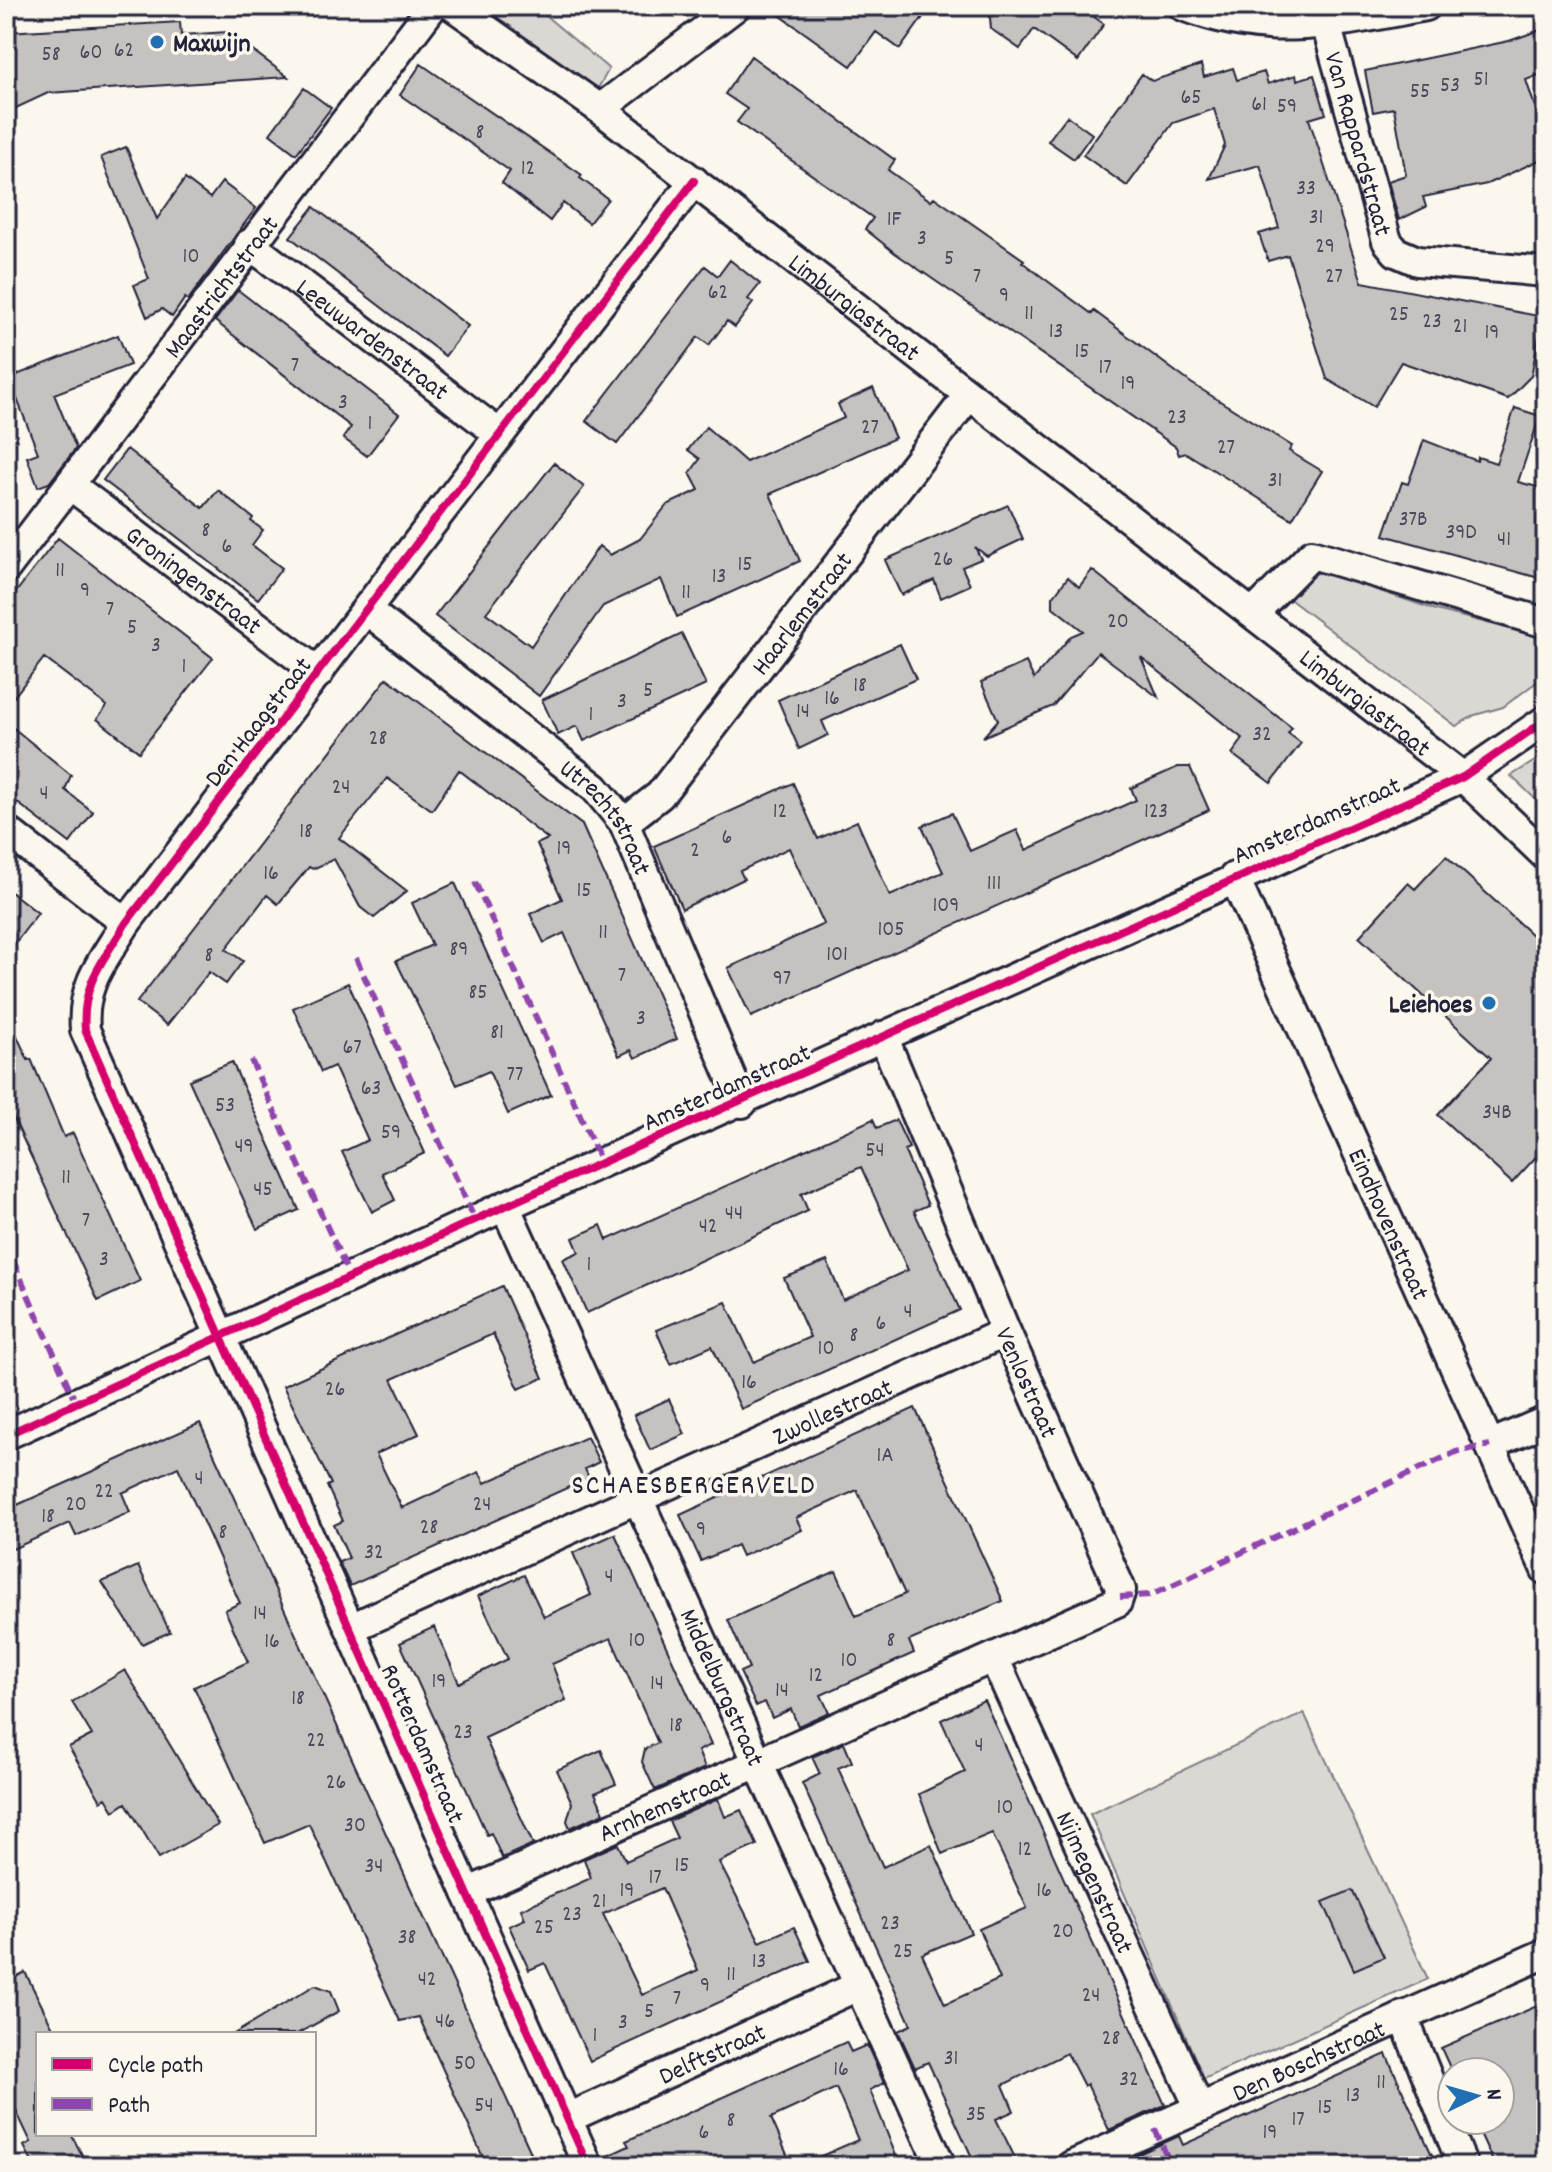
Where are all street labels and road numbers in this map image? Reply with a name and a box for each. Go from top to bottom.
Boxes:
street label: Van Rappardstraat [1313,48,1400,241]
street label: Maastrichtstraat [157,209,290,367]
street label: Limburgiastraat [779,246,927,372]
street label: Leeuwardenstraat [287,271,456,411]
street label: Groningenstraat [116,518,269,646]
street label: Haarlemstraat [744,545,863,684]
street label: Limburgiastraat [1290,642,1438,768]
street label: Den Haagstraat [197,650,323,796]
street label: Utrechtstraat [550,752,659,882]
street label: Amsterdamstraat [1228,769,1408,876]
street label: Amsterdamstraat [638,1036,818,1143]
street label: Eindhovenstraat [1337,1143,1437,1307]
street label: Venlostraat [984,1322,1066,1445]
street label: Zwollestraat [768,1370,900,1457]
street label: Middelburgstraat [668,1603,772,1774]
street label: Rotterdamstraat [369,1659,473,1830]
street label: Arnhemstraat [594,1762,738,1854]
street label: Nijmegenstraat [1044,1806,1142,1961]
street label: Den Boschstraat [1227,2012,1393,2113]
street label: Delftstraat [653,2015,773,2096]

